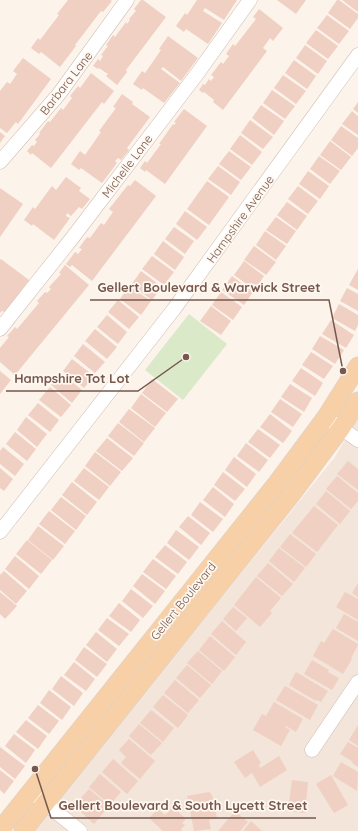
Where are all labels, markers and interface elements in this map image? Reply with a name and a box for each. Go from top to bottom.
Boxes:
street label: Barbara Lane [36,48,96,118]
street label: Michelle Lane [98,131,156,201]
street label: Hampshire Avenue [203,172,277,266]
callout: Gellert Boulevard & Warwick Street [90,275,329,300]
text: Gellert Boulevard & Warwick Street [97,279,321,295]
callout: Hampshire Tot Lot [6,366,138,391]
text: Hampshire Tot Lot [14,370,130,386]
street label: Gellert Boulevard [147,559,219,643]
callout: Gellert Boulevard & South Lycett Street [51,793,316,818]
text: Gellert Boulevard & South Lycett Street [58,797,308,813]

